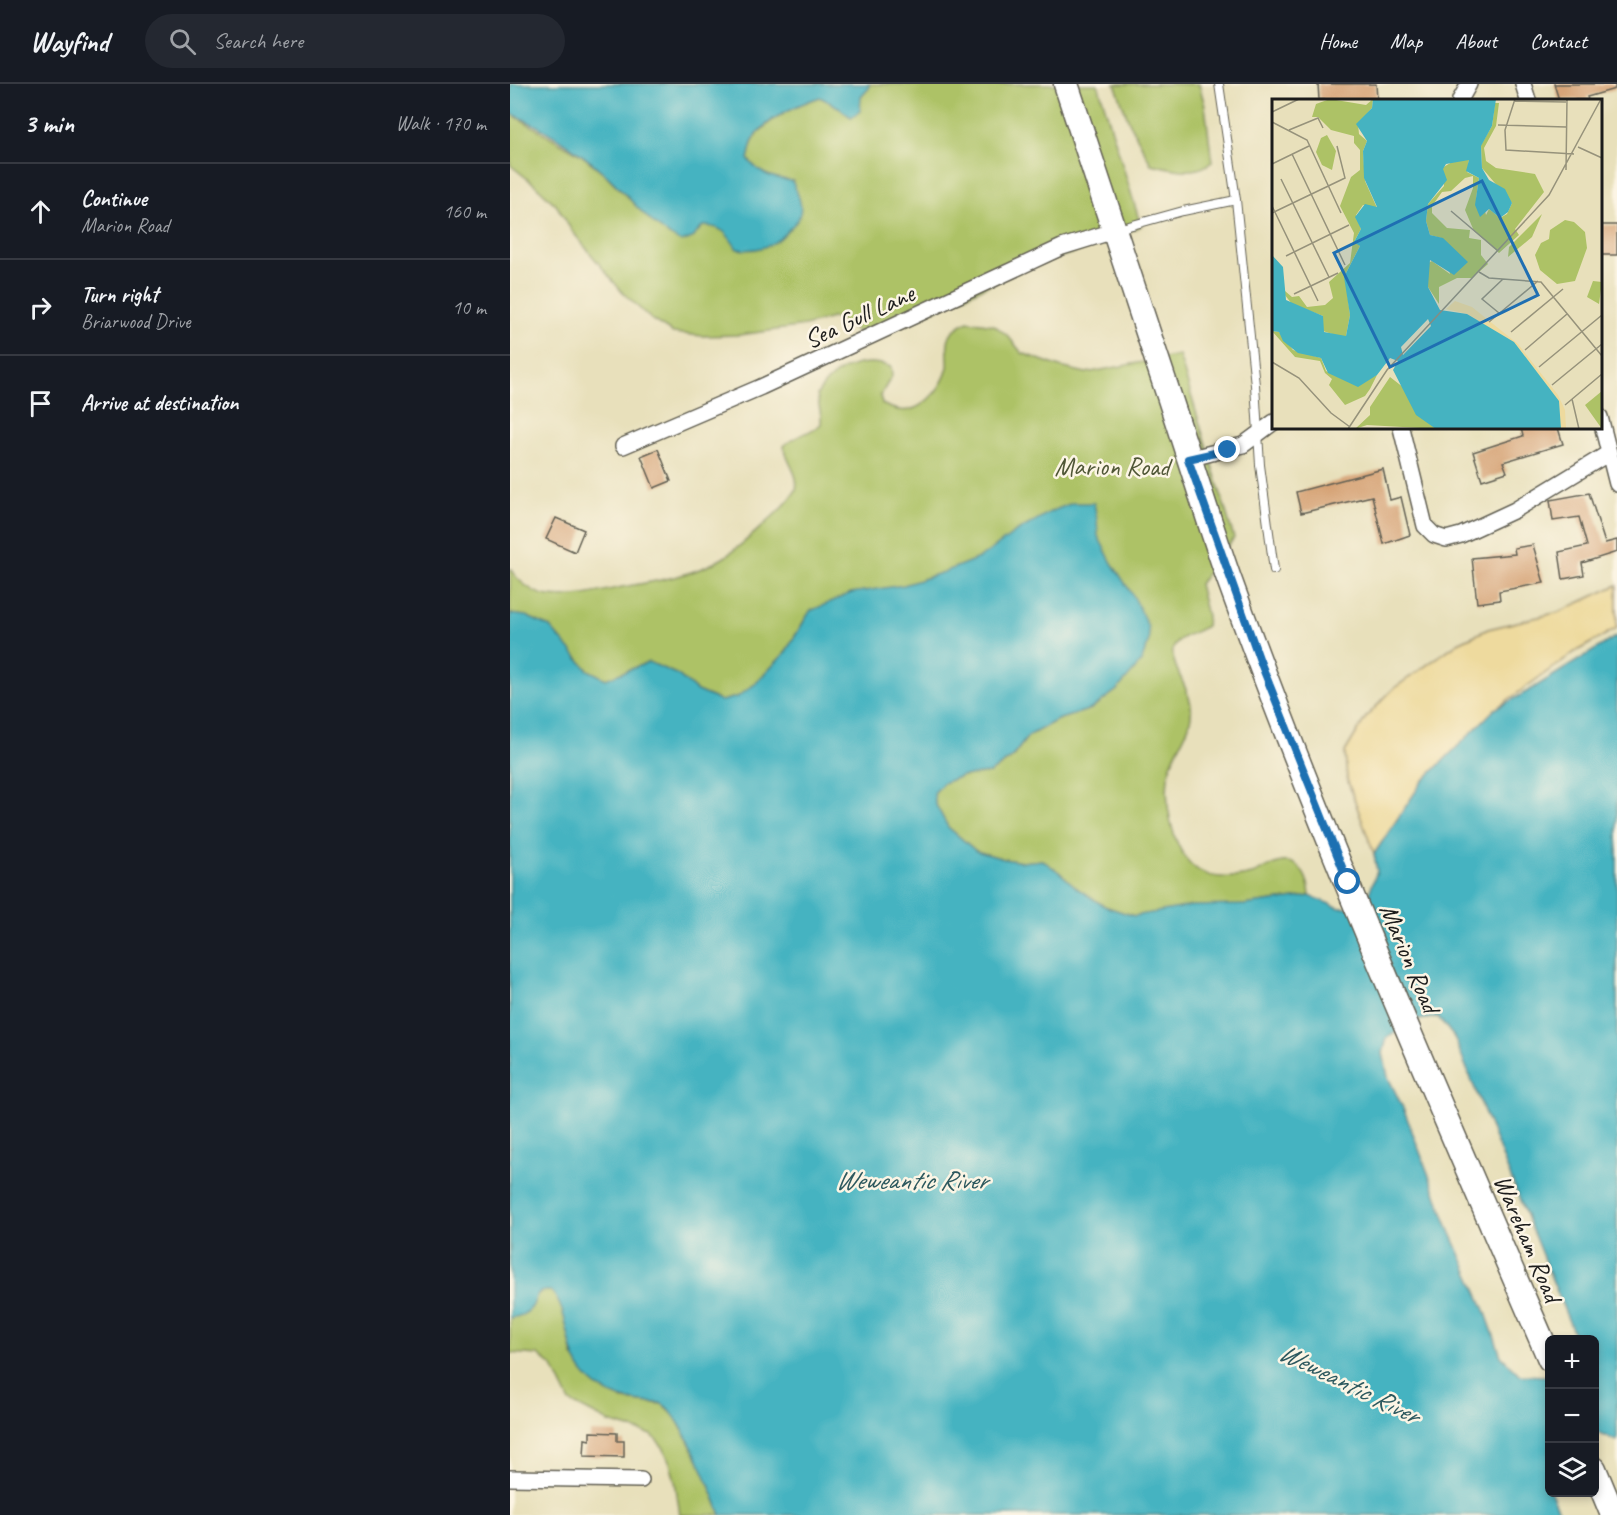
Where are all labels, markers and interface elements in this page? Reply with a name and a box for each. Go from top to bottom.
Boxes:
search box [145,14,565,68]
text: Wayfind [30,24,109,59]
icon: search [166,25,199,58]
text: Search here [214,27,303,55]
text: Home [1319,28,1357,54]
text: Map [1390,28,1422,54]
text: About [1455,28,1497,54]
text: Contact [1530,28,1587,54]
inset map [1272,99,1602,429]
text: 3 min [24,107,74,140]
text: Walk · 170 m [396,111,486,136]
text: Continue [81,185,147,213]
icon: ahead [24,195,57,228]
text: 160 m [443,199,486,224]
text: Marion Road [81,213,169,238]
street label: Sea Gull Lane [799,276,921,356]
text: Turn right [81,281,158,309]
icon: right [24,291,57,324]
text: 10 m [452,295,486,320]
text: Briarwood Drive [81,309,190,334]
icon: arrive [24,387,57,420]
text: Arrive at destination [81,389,238,417]
route end [1214,436,1240,462]
park label: Marion Road [1055,450,1173,483]
route start [1334,868,1360,894]
street label: Marion Road [1372,899,1449,1021]
water label: Weweantic River [835,1163,991,1197]
street label: Wareham Road [1486,1170,1571,1310]
water label: Weweantic River [1273,1335,1428,1433]
map controls [1545,1335,1599,1497]
button: + [1545,1335,1599,1389]
button: − [1545,1389,1599,1443]
button: layers [1545,1443,1599,1497]

